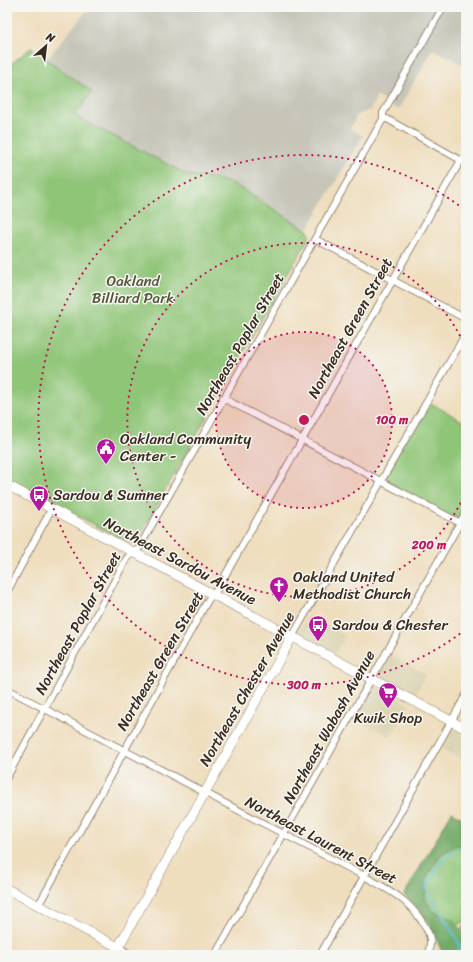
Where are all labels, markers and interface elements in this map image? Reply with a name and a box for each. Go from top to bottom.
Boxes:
north arrow [26,26,66,66]
text: N [42,27,59,48]
street label: Northeast Green Street [300,252,400,403]
street label: Northeast Poplar Street [189,267,292,420]
park label: Oakland Billiard Park [92,268,174,311]
text: 100 m [376,409,409,431]
centre of rings [297,413,311,427]
place label: Oakland Community Center - [120,426,252,469]
public building icon: Oakland Community Center - [95,437,117,465]
place label: Sardou & Sumner [53,482,169,508]
bus stop icon: Sardou & Sumner [28,484,50,512]
street label: Northeast Sardou Avenue [99,510,261,612]
text: 200 m [411,534,447,556]
street label: Northeast Poplar Street [28,546,129,700]
place label: Oakland United Methodist Church [293,564,411,607]
church icon: Oakland United Methodist Church [268,575,290,603]
street label: Northeast Green Street [109,586,211,736]
street label: Northeast Chester Avenue [192,606,302,771]
place label: Sardou & Chester [332,612,449,638]
bus stop icon: Sardou & Chester [307,614,329,642]
street label: Northeast Wabash Avenue [276,645,382,809]
text: 300 m [286,674,322,696]
supermarket icon: Kwik Shop [377,681,399,709]
place label: Kwik Shop [354,705,422,731]
street label: Northeast Laurent Street [240,789,402,891]

